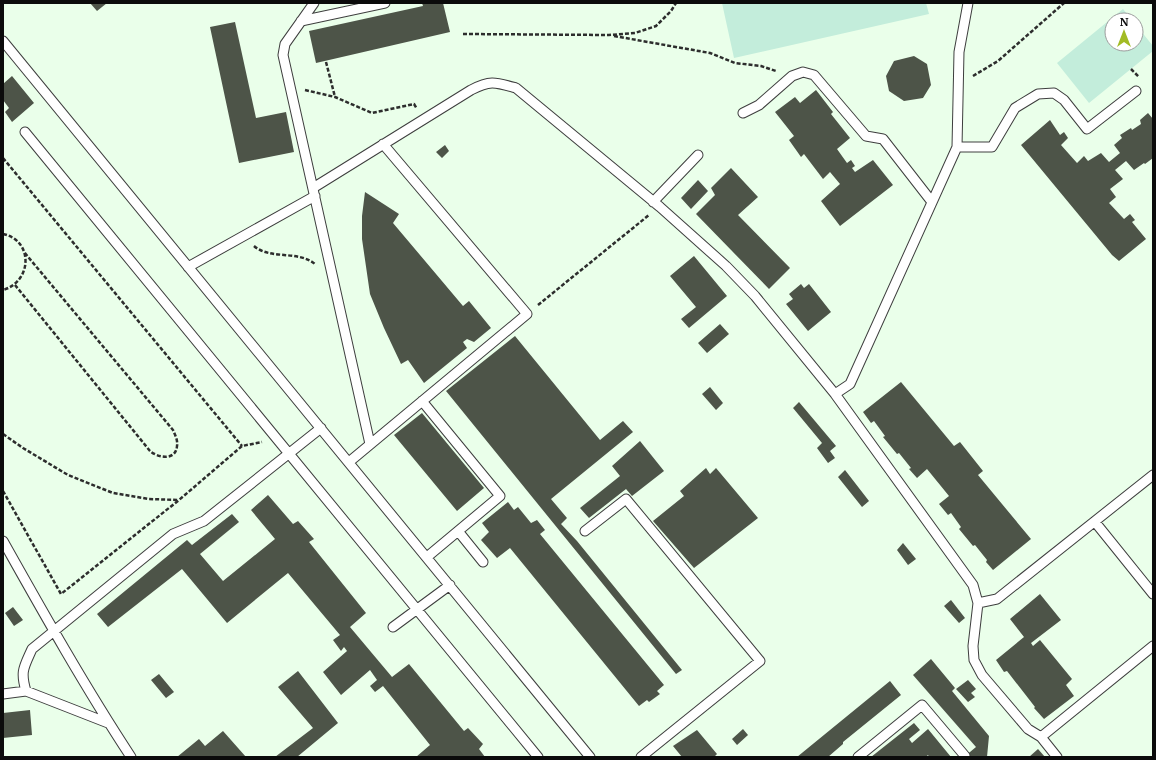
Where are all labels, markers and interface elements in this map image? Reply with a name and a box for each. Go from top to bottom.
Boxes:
north arrow [1104,12,1144,52]
text: N [1120,15,1129,29]

